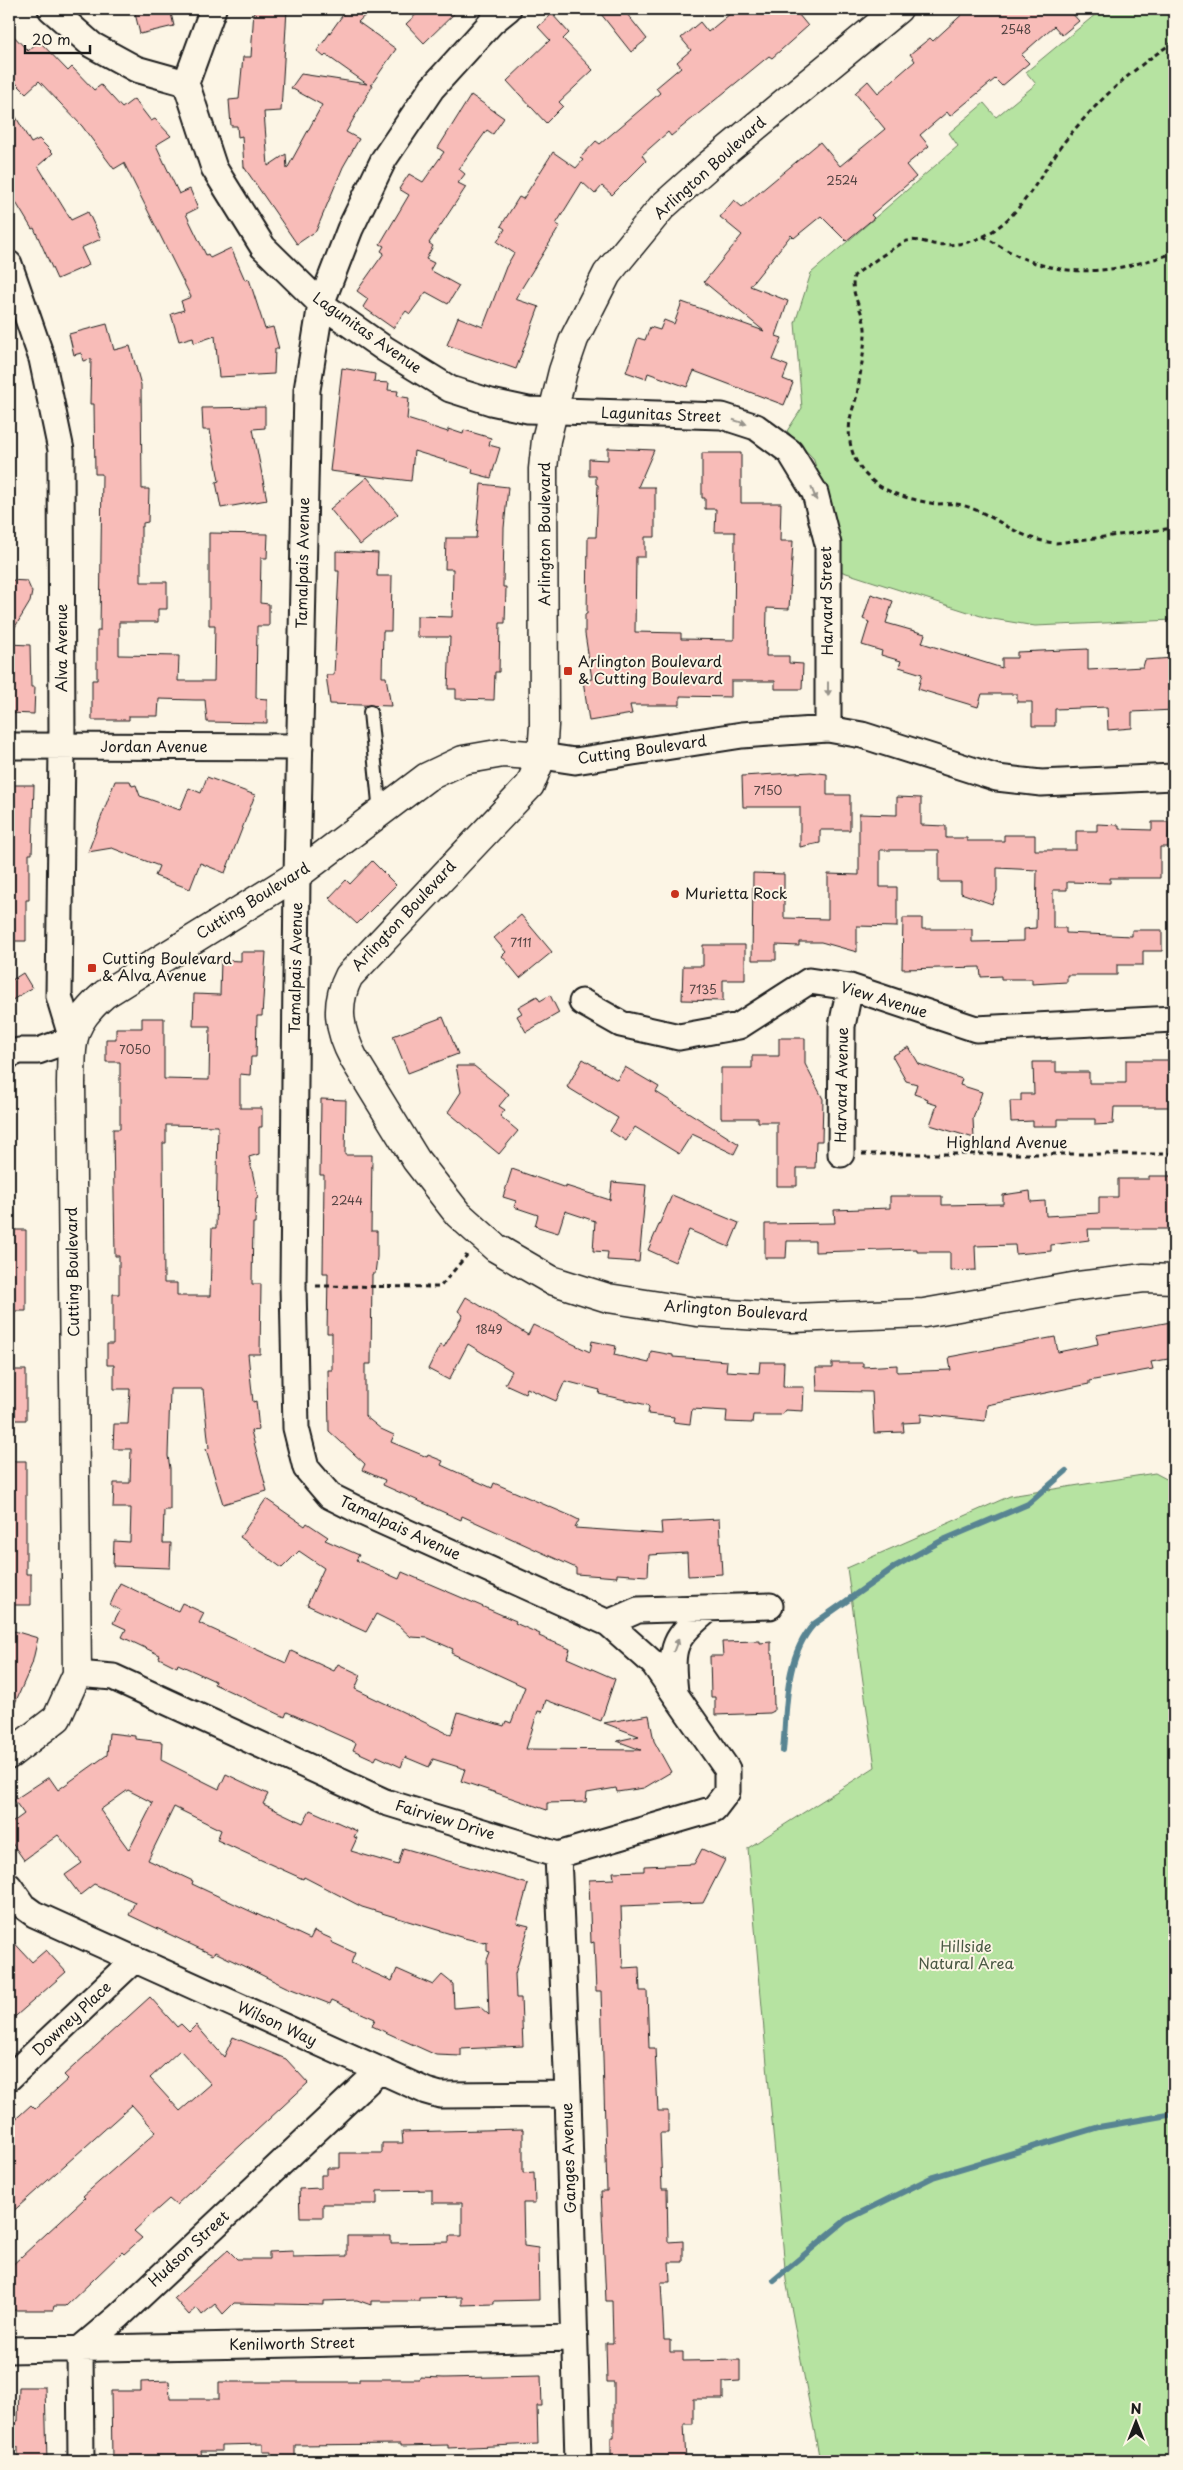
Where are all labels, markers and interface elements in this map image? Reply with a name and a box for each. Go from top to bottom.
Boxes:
house number: 2548 [1001,20,1031,38]
scale bar [25,22,90,54]
text: 20 m [32,27,71,50]
street label: Arlington Boulevard [648,110,770,224]
house number: 2524 [826,171,858,189]
street label: Lagunitas Avenue [309,286,427,378]
street label: Lagunitas Street [601,400,721,427]
one-way arrow [733,419,748,427]
street label: Arlington Boulevard [532,462,555,606]
one-way arrow [810,487,818,502]
street label: Tamalpais Avenue [289,497,314,629]
street label: Harvard Street [813,546,838,656]
street label: Alva Avenue [49,604,72,692]
place label: Arlington Boulevard & Cutting Boulevard [578,649,723,689]
marker: Arlington Boulevard & Cutting Boulevard [562,665,574,677]
one-way arrow [824,682,832,698]
street label: Cutting Boulevard [576,728,708,769]
street label: Jordan Avenue [100,734,208,757]
house number: 7150 [754,781,783,799]
street label: Arlington Boulevard [345,854,460,975]
street label: Cutting Boulevard [191,856,313,944]
place label: Murietta Rock [685,881,788,904]
marker: Murietta Rock [669,888,681,900]
street label: Tamalpais Avenue [282,902,307,1034]
house number: 7111 [510,933,532,951]
place label: Cutting Boulevard & Alva Avenue [102,946,232,986]
marker: Cutting Boulevard & Alva Avenue [86,962,98,974]
street label: View Avenue [838,974,931,1023]
house number: 7135 [689,980,717,998]
street label: Harvard Avenue [828,1027,853,1143]
house number: 7050 [119,1040,151,1058]
street label: Highland Avenue [947,1130,1067,1153]
house number: 2244 [331,1191,363,1209]
street label: Cutting Boulevard [59,1207,84,1337]
street label: Arlington Boulevard [663,1293,809,1326]
house number: 1849 [475,1320,503,1338]
street label: Tamalpais Avenue [336,1488,465,1565]
one-way arrow [672,1637,680,1652]
street label: Fairview Drive [393,1793,498,1845]
park label: Hillside Natural Area [918,1934,1014,1974]
street label: Downey Place [26,1975,116,2061]
street label: Wilson Way [234,1994,321,2051]
street label: Ganges Avenue [554,2102,581,2214]
street label: Hudson Street [142,2204,234,2292]
street label: Kenilworth Street [229,2330,355,2355]
north arrow [1110,2398,1160,2448]
text: N [1130,2398,1142,2419]

